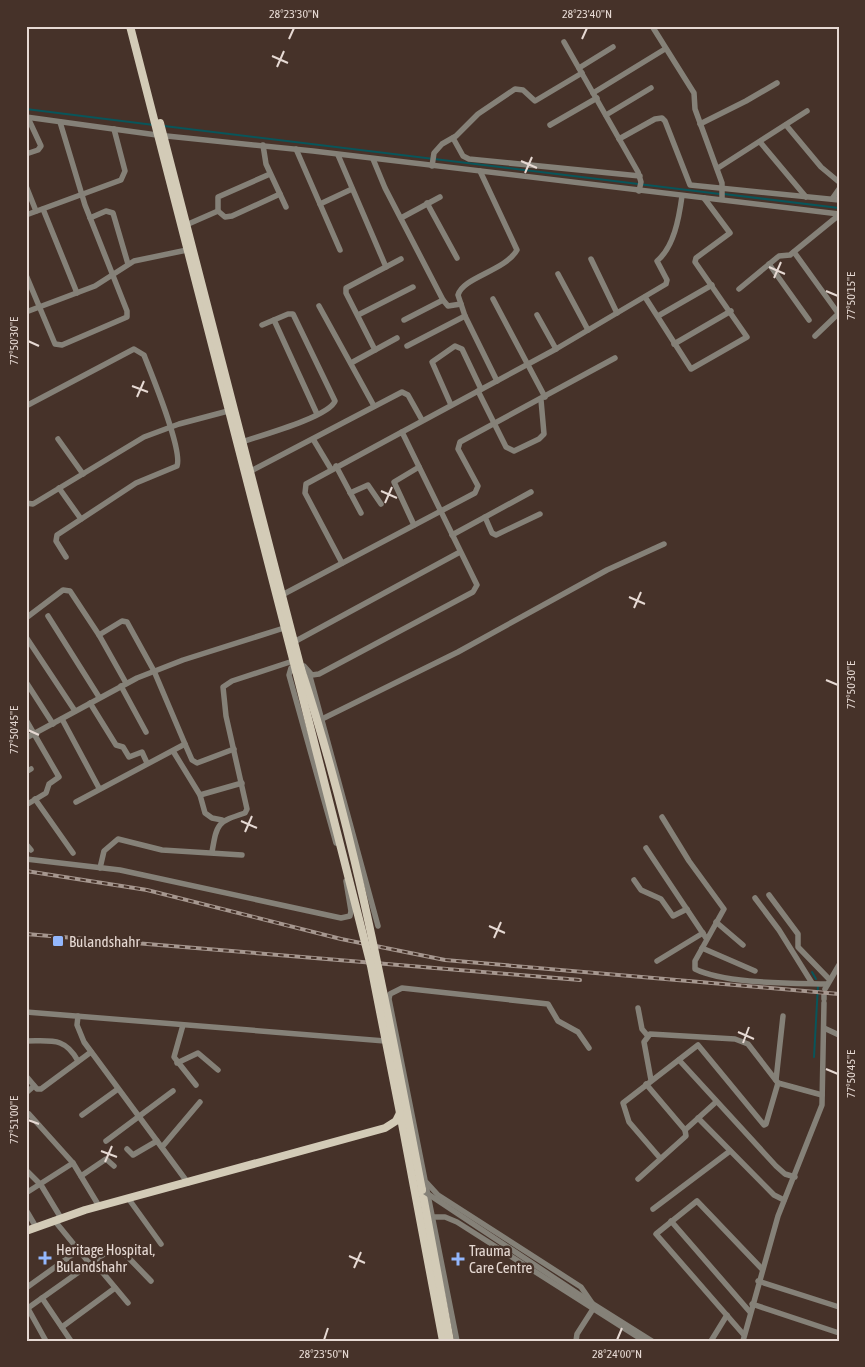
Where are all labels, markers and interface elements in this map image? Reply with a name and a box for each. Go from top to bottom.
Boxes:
text: 28°23'30"N [269,7,319,21]
text: 28°23'40"N [562,7,612,21]
text: 77°50'15"E [844,272,858,320]
text: 77°50'30"E [7,317,21,365]
text: 77°50'30"E [844,661,858,709]
text: 77°50'45"E [7,706,21,754]
place label: Bulandshahr [69,933,141,950]
marker: Bulandshahr [51,934,65,948]
text: 77°50'45"E [844,1050,858,1098]
text: 77°51'00"E [7,1096,21,1144]
place label: Heritage Hospital, Bulandshahr [56,1241,156,1275]
place label: Trauma Care Centre [469,1242,533,1276]
marker: Heritage Hospital, Bulandshahr [38,1251,52,1265]
marker: Trauma Care Centre [451,1252,465,1266]
text: 28°23'50"N [299,1347,349,1361]
text: 28°24'00"N [592,1347,642,1361]

